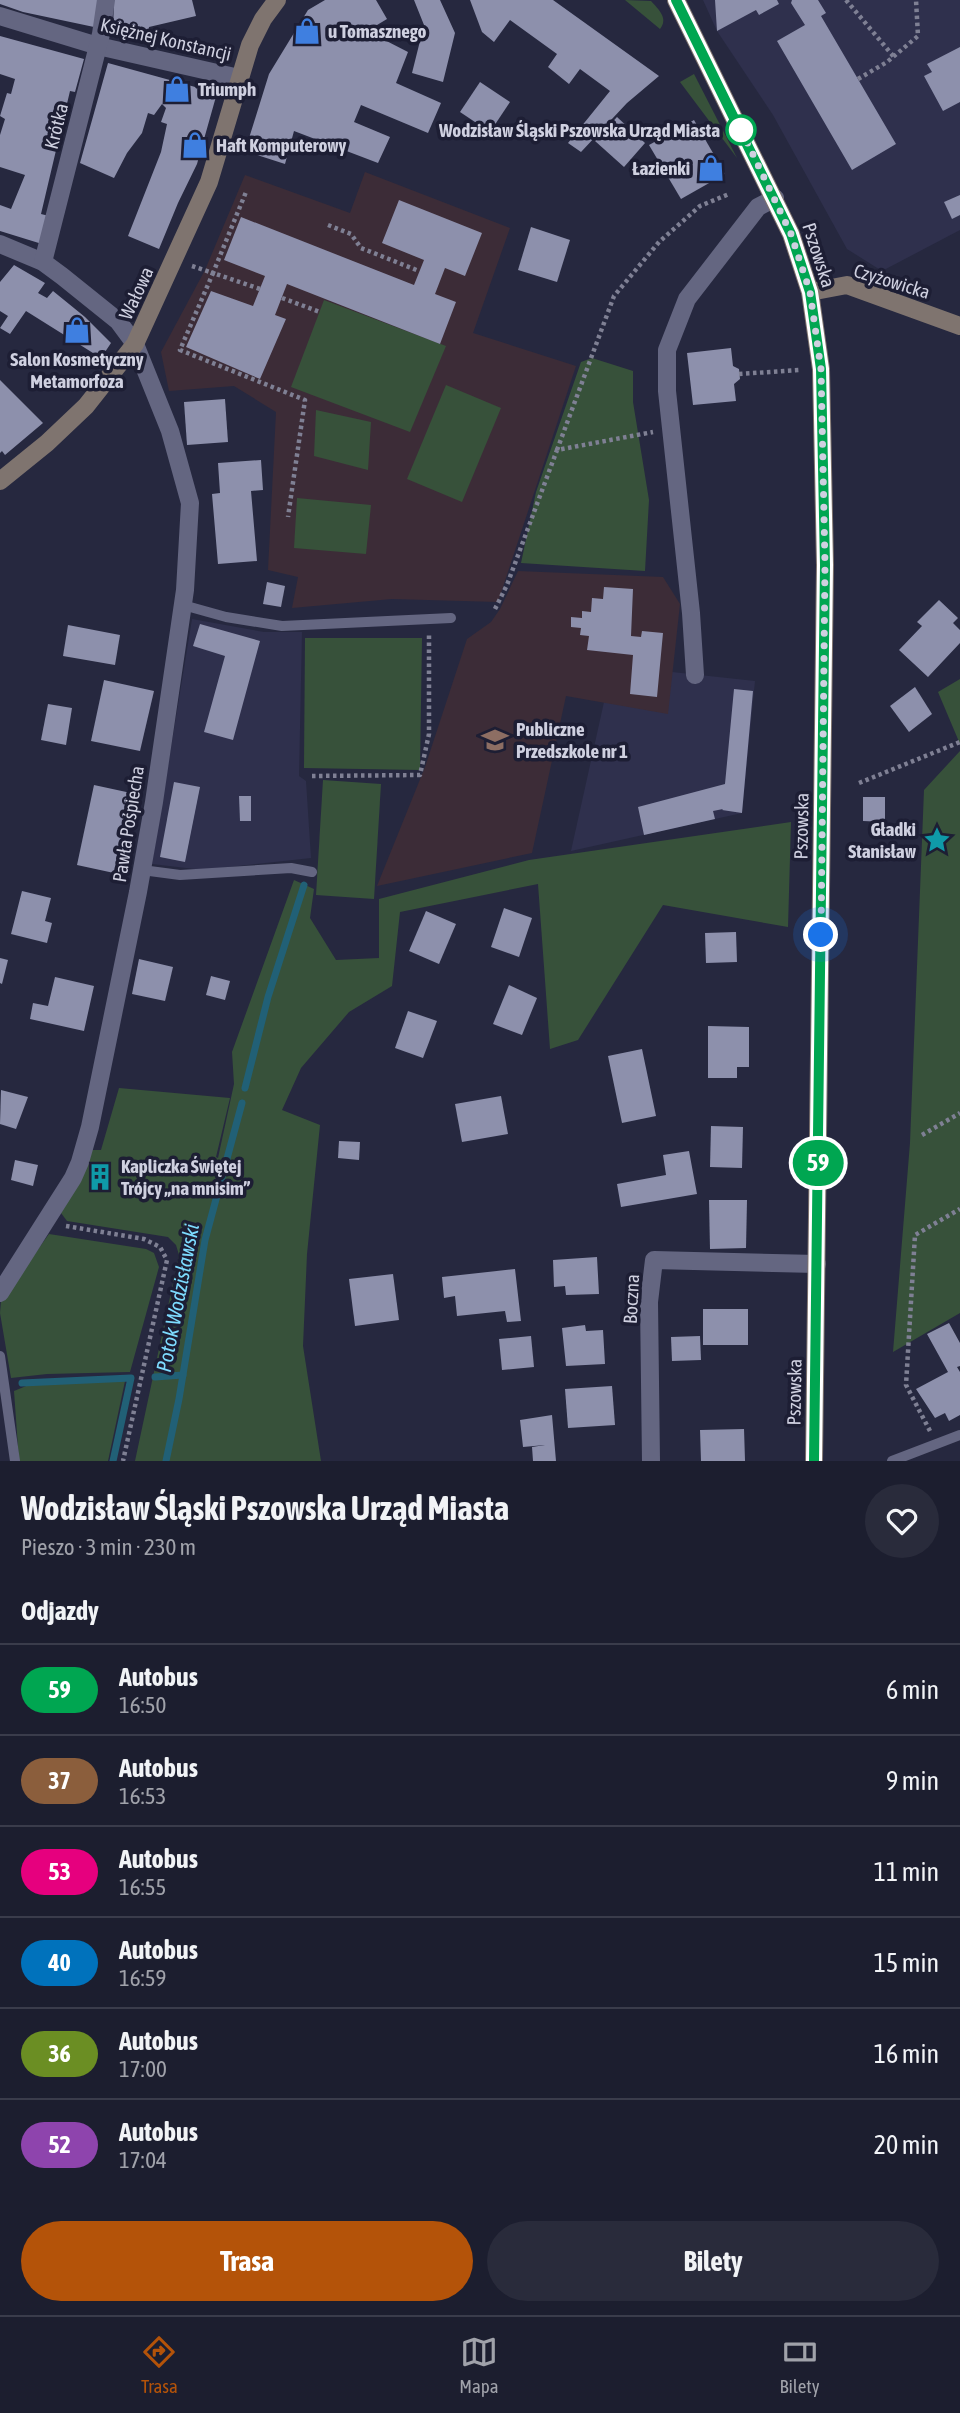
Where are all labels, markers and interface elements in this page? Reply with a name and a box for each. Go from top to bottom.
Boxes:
street label: Księżnej Konstancji [98,13,234,65]
shop icon: u Tomasznego [292,16,322,46]
place label: u Tomasznego [328,20,427,42]
shop icon: Triumph [162,74,192,104]
place label: Triumph [198,78,256,100]
street label: Krótka [40,101,72,151]
marker: Wodzisław Śląski Pszowska Urząd Miasta [726,115,756,145]
place label: Wodzisław Śląski Pszowska Urząd Miasta [438,119,720,141]
shop icon: Haft Komputerowy [180,130,210,160]
place label: Haft Komputerowy [216,134,347,156]
shop icon: Łazienki [696,153,726,183]
place label: Łazienki [632,157,690,179]
street label: Pszowska [798,220,840,290]
street label: Czyżowicka [851,259,933,303]
street label: Wałowa [114,263,158,323]
shop icon: Salon Kosmetyczny Metamorfoza [62,315,92,345]
place label: Salon Kosmetyczny Metamorfoza [10,348,144,392]
place label: Publiczne Przedszkole nr 1 [516,718,628,762]
school or university icon: Publiczne Przedszkole nr 1 [480,725,510,755]
street label: Pawła Pośpiecha [108,764,148,884]
street label: Pszowska [789,792,813,860]
place label: Gładki Stanisław [848,818,917,862]
place icon: Gładki Stanisław [922,825,952,855]
your location [803,917,838,952]
line badge: 59 [786,1140,850,1186]
text: 59 [807,1149,829,1176]
place label: Kapliczka Świętej Trójcy „na mnisim” [121,1155,251,1199]
building icon: Kapliczka Świętej Trójcy „na mnisim” [85,1162,115,1192]
water label: Potok Wodzisławski [151,1222,203,1374]
street label: Boczna [619,1274,643,1324]
street label: Pszowska [782,1358,806,1426]
button: heart [865,1484,939,1558]
text: Wodzisław Śląski Pszowska Urząd Miasta [21,1489,509,1527]
text: Pieszo · 3 min · 230 m [21,1534,196,1560]
text: Odjazdy [21,1596,99,1626]
text: Autobus [119,1662,198,1692]
text: 6 min [886,1675,939,1705]
text: 59 [48,1676,71,1703]
text: 16:50 [119,1692,166,1718]
text: Autobus [119,1753,198,1783]
text: 9 min [886,1766,939,1796]
text: 37 [48,1767,71,1794]
text: 16:53 [119,1783,166,1809]
text: Autobus [119,1844,198,1874]
text: 11 min [874,1857,939,1887]
text: 53 [48,1858,71,1885]
text: 16:55 [119,1874,166,1900]
text: Autobus [119,1935,198,1965]
text: 15 min [874,1948,939,1978]
text: 40 [48,1949,71,1976]
text: 16:59 [119,1965,166,1991]
text: Autobus [119,2026,198,2056]
text: 16 min [874,2039,939,2069]
text: 36 [48,2040,71,2067]
text: 17:00 [119,2056,167,2082]
text: Autobus [119,2117,198,2147]
text: 20 min [874,2130,939,2160]
text: 52 [48,2131,71,2158]
text: 17:04 [119,2147,167,2173]
button: Trasa [21,2221,473,2301]
button: Bilety [487,2221,939,2301]
tab: Trasa [140,2333,178,2397]
tab: Mapa [459,2333,499,2397]
tab: Bilety [779,2333,820,2397]

